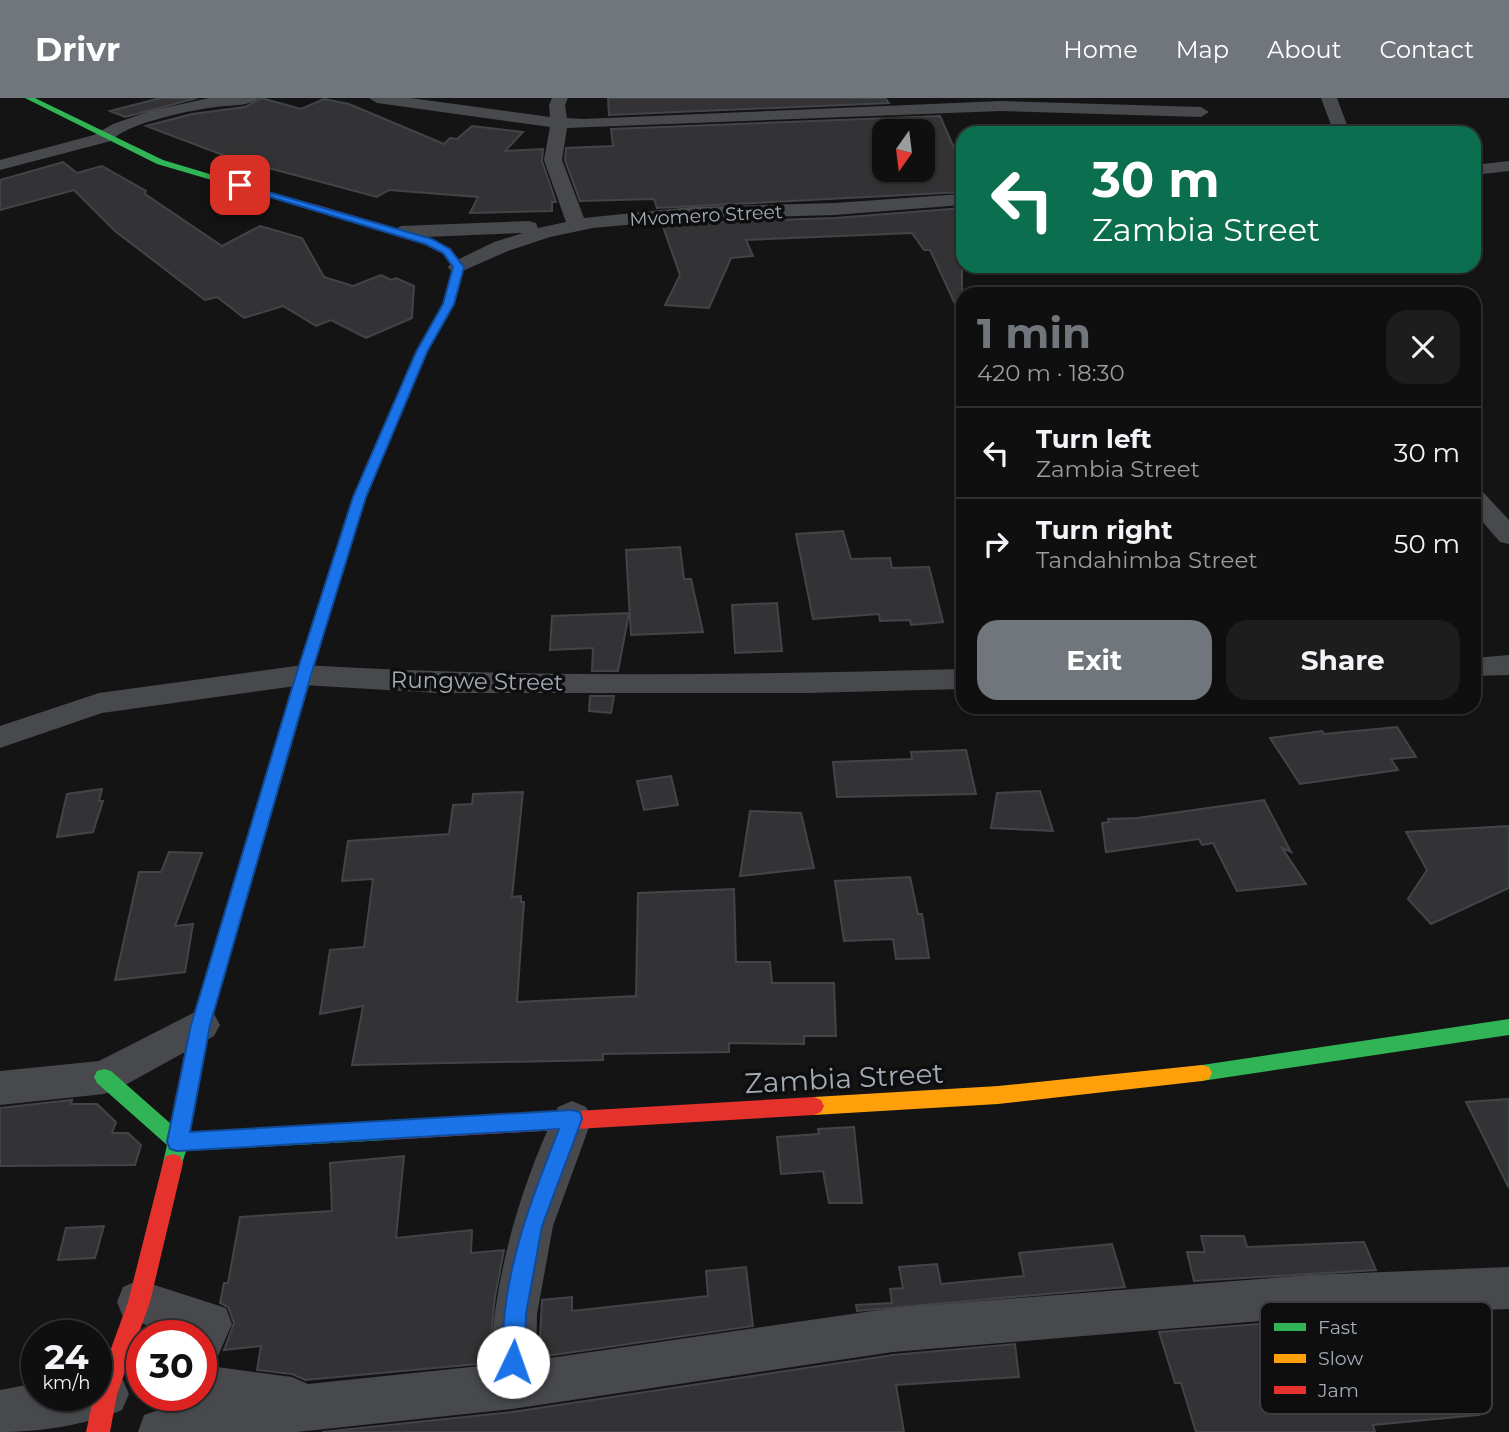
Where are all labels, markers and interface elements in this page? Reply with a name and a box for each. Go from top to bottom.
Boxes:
text: Drivr [35,29,120,69]
text: Home [1063,35,1138,64]
text: Map [1176,35,1229,64]
text: About [1267,35,1341,64]
text: Contact [1379,35,1474,64]
north arrow [872,119,934,182]
map controls [872,119,935,182]
text: 30 m [1092,150,1220,209]
icon: left [977,154,1068,245]
pin [210,155,270,215]
icon: arrive [221,166,259,204]
street label: Mvomero Street [629,200,784,231]
text: Zambia Street [1092,210,1320,249]
text: 1 min [977,307,1091,359]
button: close [1386,310,1460,384]
text: 420 m · 18:30 [977,359,1125,387]
text: Turn left [1036,423,1152,455]
icon: left [977,434,1015,472]
text: 30 m [1394,437,1460,469]
text: Zambia Street [1036,455,1200,483]
text: Turn right [1036,514,1172,546]
icon: right [977,525,1015,563]
text: 50 m [1394,528,1460,560]
text: Tandahimba Street [1036,546,1258,574]
button: Exit [977,620,1212,700]
button: Share [1226,620,1460,700]
street label: Rungwe Street [390,665,564,697]
street label: Zambia Street [744,1056,944,1100]
legend [1260,1302,1492,1414]
text: Fast [1318,1316,1358,1339]
speed limit sign: 30 [126,1320,217,1411]
position arrow [476,1325,550,1399]
text: 24 [44,1335,89,1378]
text: Slow [1318,1347,1363,1370]
text: km/h [42,1372,91,1394]
text: Jam [1317,1379,1359,1402]

